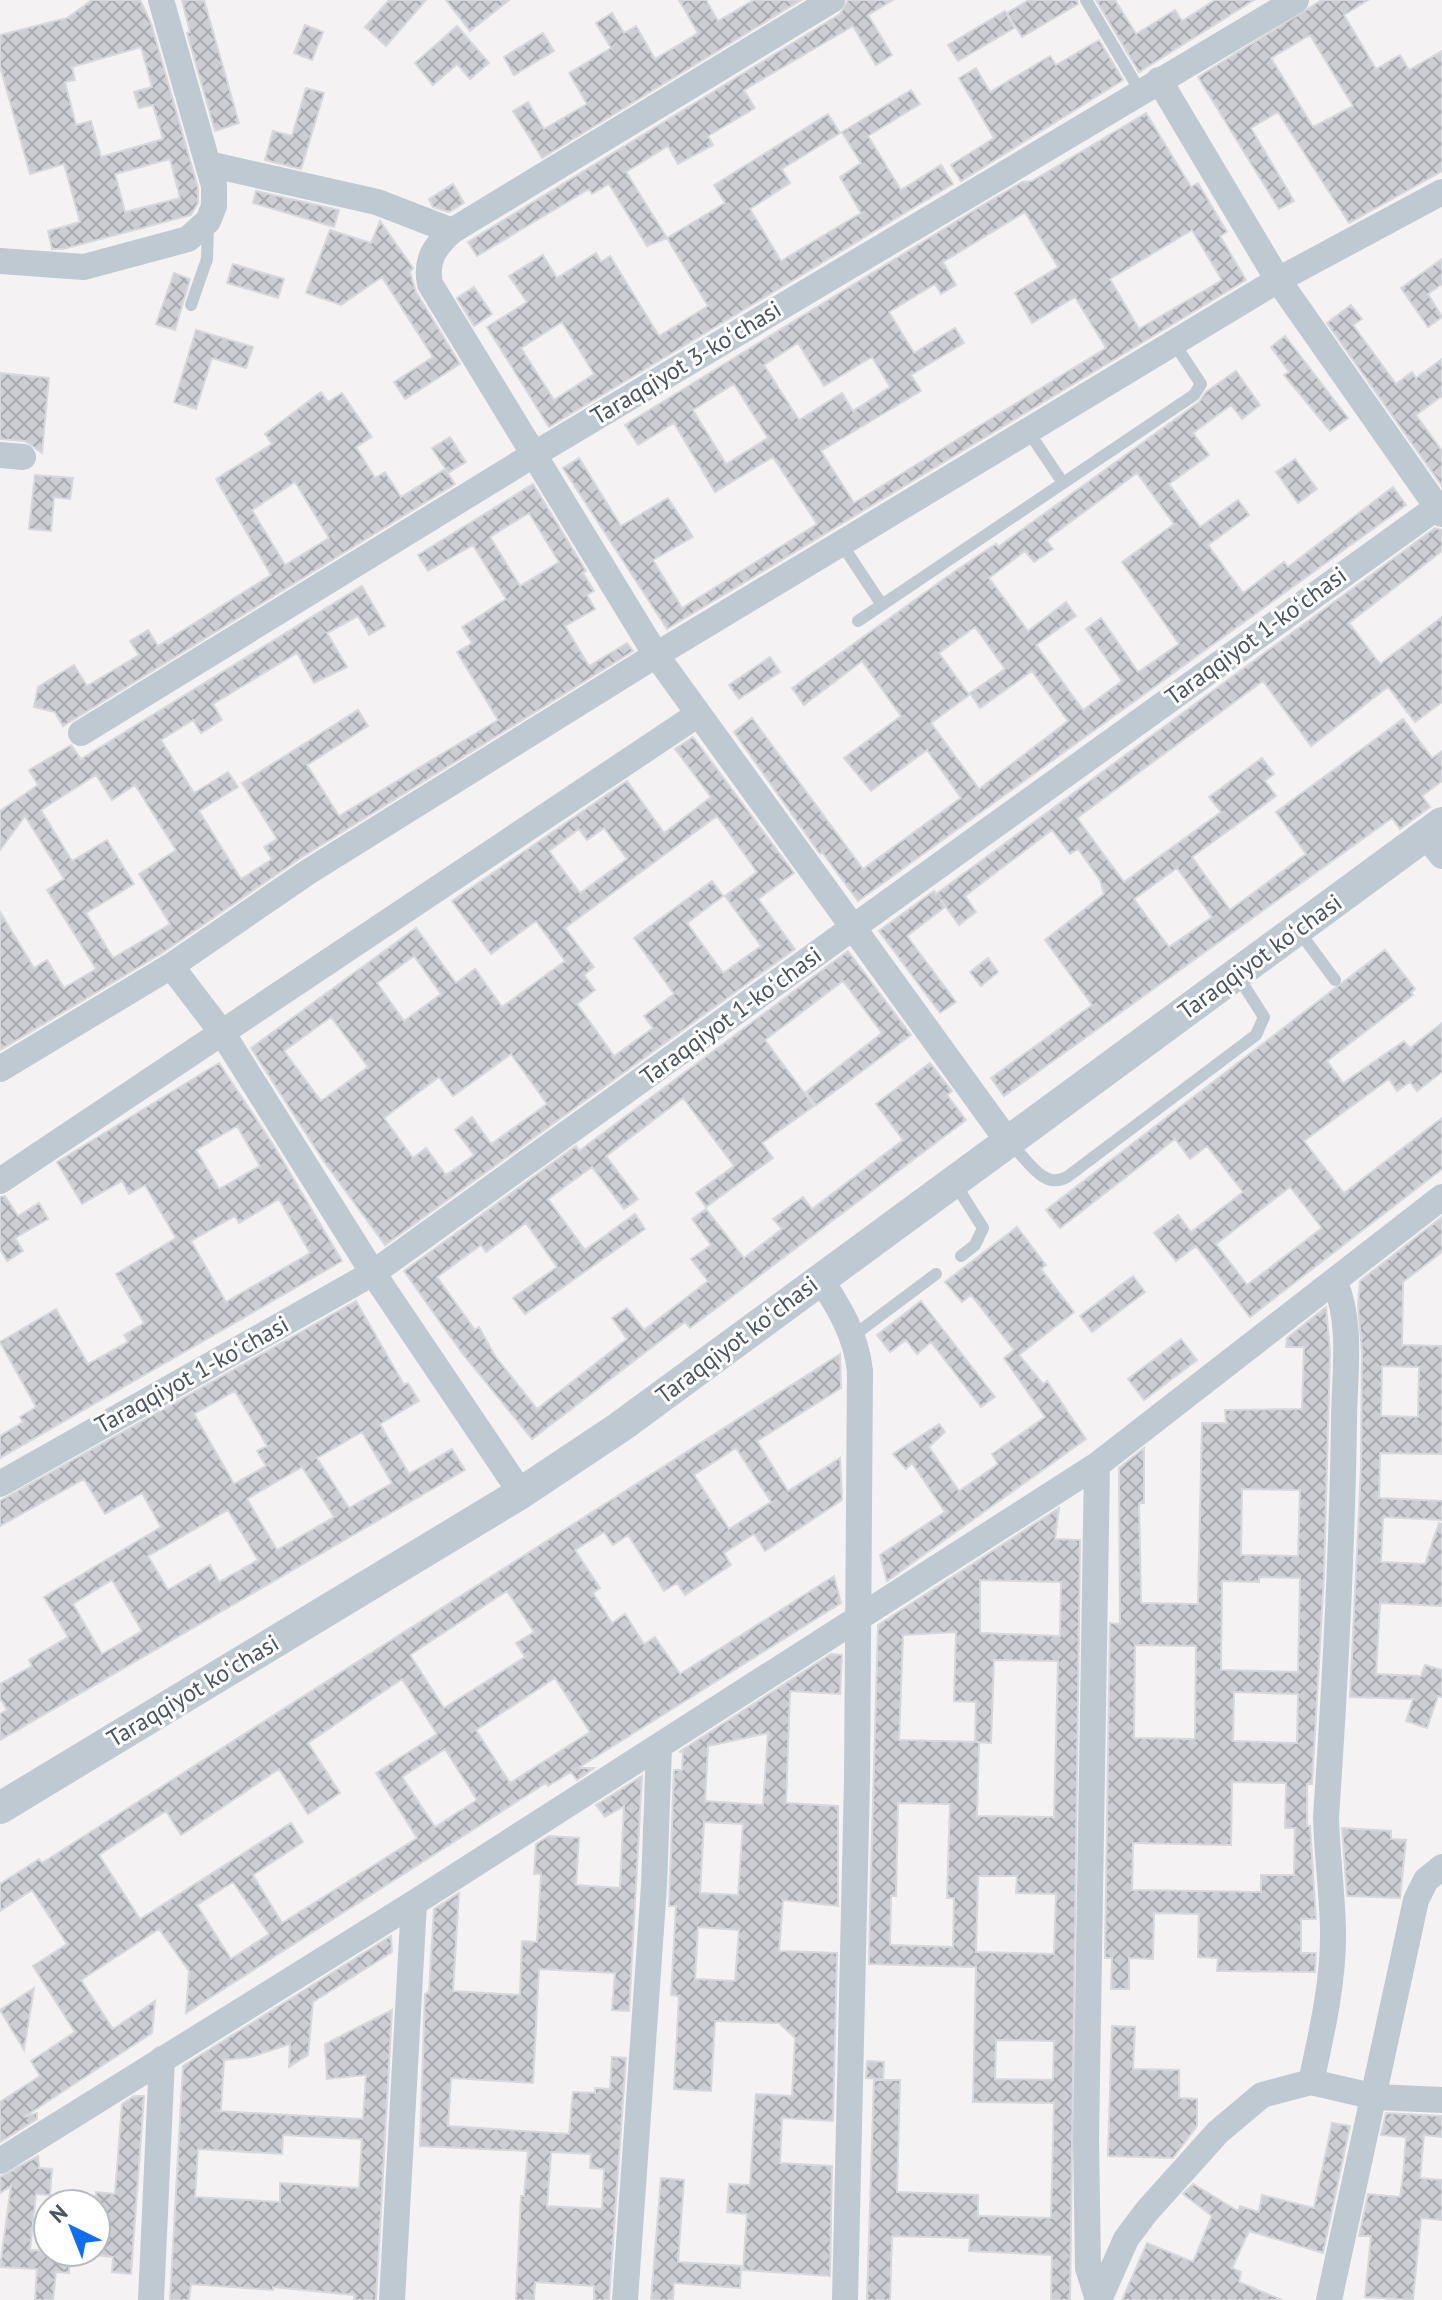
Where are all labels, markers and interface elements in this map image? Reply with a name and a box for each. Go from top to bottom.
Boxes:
street label: Taraqqiyot 3-koʻchasi [585,293,787,432]
street label: Taraqqiyot 1-koʻchasi [1159,559,1353,712]
street label: Taraqqiyot koʻchasi [1172,887,1348,1026]
street label: Taraqqiyot 1-koʻchasi [634,939,828,1092]
street label: Taraqqiyot koʻchasi [649,1269,824,1411]
street label: Taraqqiyot 1-koʻchasi [89,1308,294,1441]
street label: Taraqqiyot koʻchasi [101,1627,284,1754]
north arrow [32,2188,112,2268]
text: N [44,2198,73,2229]

